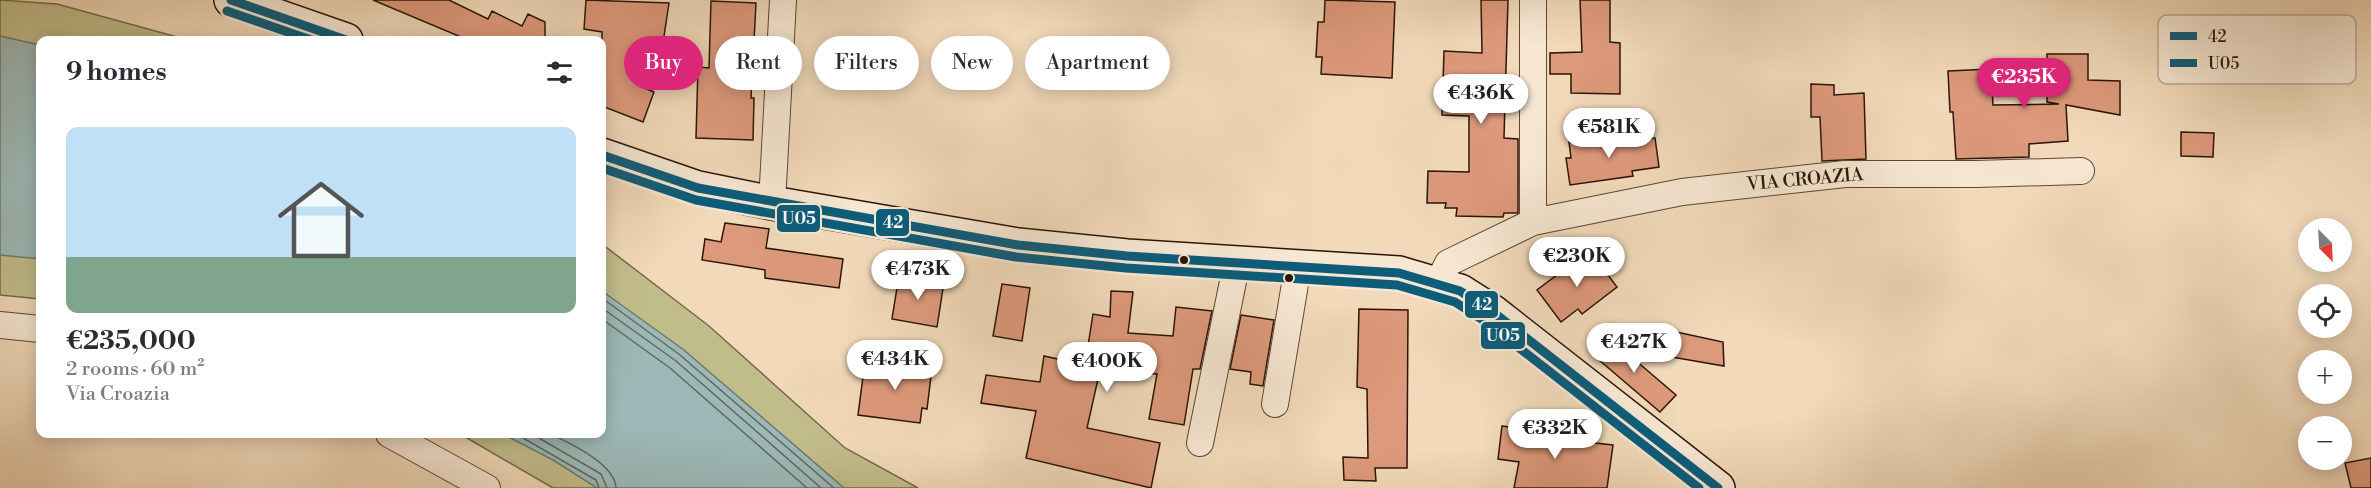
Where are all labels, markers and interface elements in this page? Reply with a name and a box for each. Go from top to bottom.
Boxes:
legend [2158,15,2356,84]
text: 42 [2208,27,2227,47]
chip: Buy [624,36,703,90]
chip: Rent [715,36,802,90]
chip: Filters [814,36,919,90]
chip: New [931,36,1013,90]
chip: Apartment [1025,36,1170,90]
text: U05 [2208,54,2239,74]
text: 9 homes [66,56,167,88]
icon: filters [543,56,576,89]
pin: €235K [1982,58,2066,109]
text: €235K [1991,65,2057,90]
pin: €436K [1439,74,1523,125]
text: €436K [1447,81,1515,106]
pin: €581K [1567,108,1651,159]
text: €581K [1577,115,1641,140]
street label: VIA CROAZIA [1745,163,1865,196]
icon: home [267,166,375,274]
line badge: U05 [776,204,821,233]
line badge: 42 [875,208,910,237]
text: U05 [782,209,816,229]
text: 42 [883,213,903,233]
north arrow [2298,218,2352,272]
map controls [2298,218,2352,470]
pin: €230K [1535,237,1619,288]
text: €230K [1543,244,1611,269]
pin: €473K [876,250,960,301]
unlabelled marker [1178,254,1190,266]
text: €473K [885,257,951,282]
unlabelled marker [1283,272,1295,284]
button: locate [2298,284,2352,338]
line badge: 42 [1464,290,1499,319]
text: 42 [1472,295,1492,315]
line badge: U05 [1480,321,1526,350]
pin: €427K [1592,323,1676,374]
text: €235,000 [66,325,196,357]
text: U05 [1486,326,1520,346]
text: €427K [1601,330,1667,355]
pin: €434K [853,340,937,391]
pin: €400K [1065,342,1149,393]
text: €434K [861,347,929,372]
text: €400K [1071,349,1143,374]
button: + [2298,350,2352,404]
text: 2 rooms · 60 m² [66,357,204,382]
text: Via Croazia [66,382,170,407]
pin: €332K [1513,409,1597,460]
text: €332K [1522,416,1588,441]
button: − [2298,416,2352,470]

